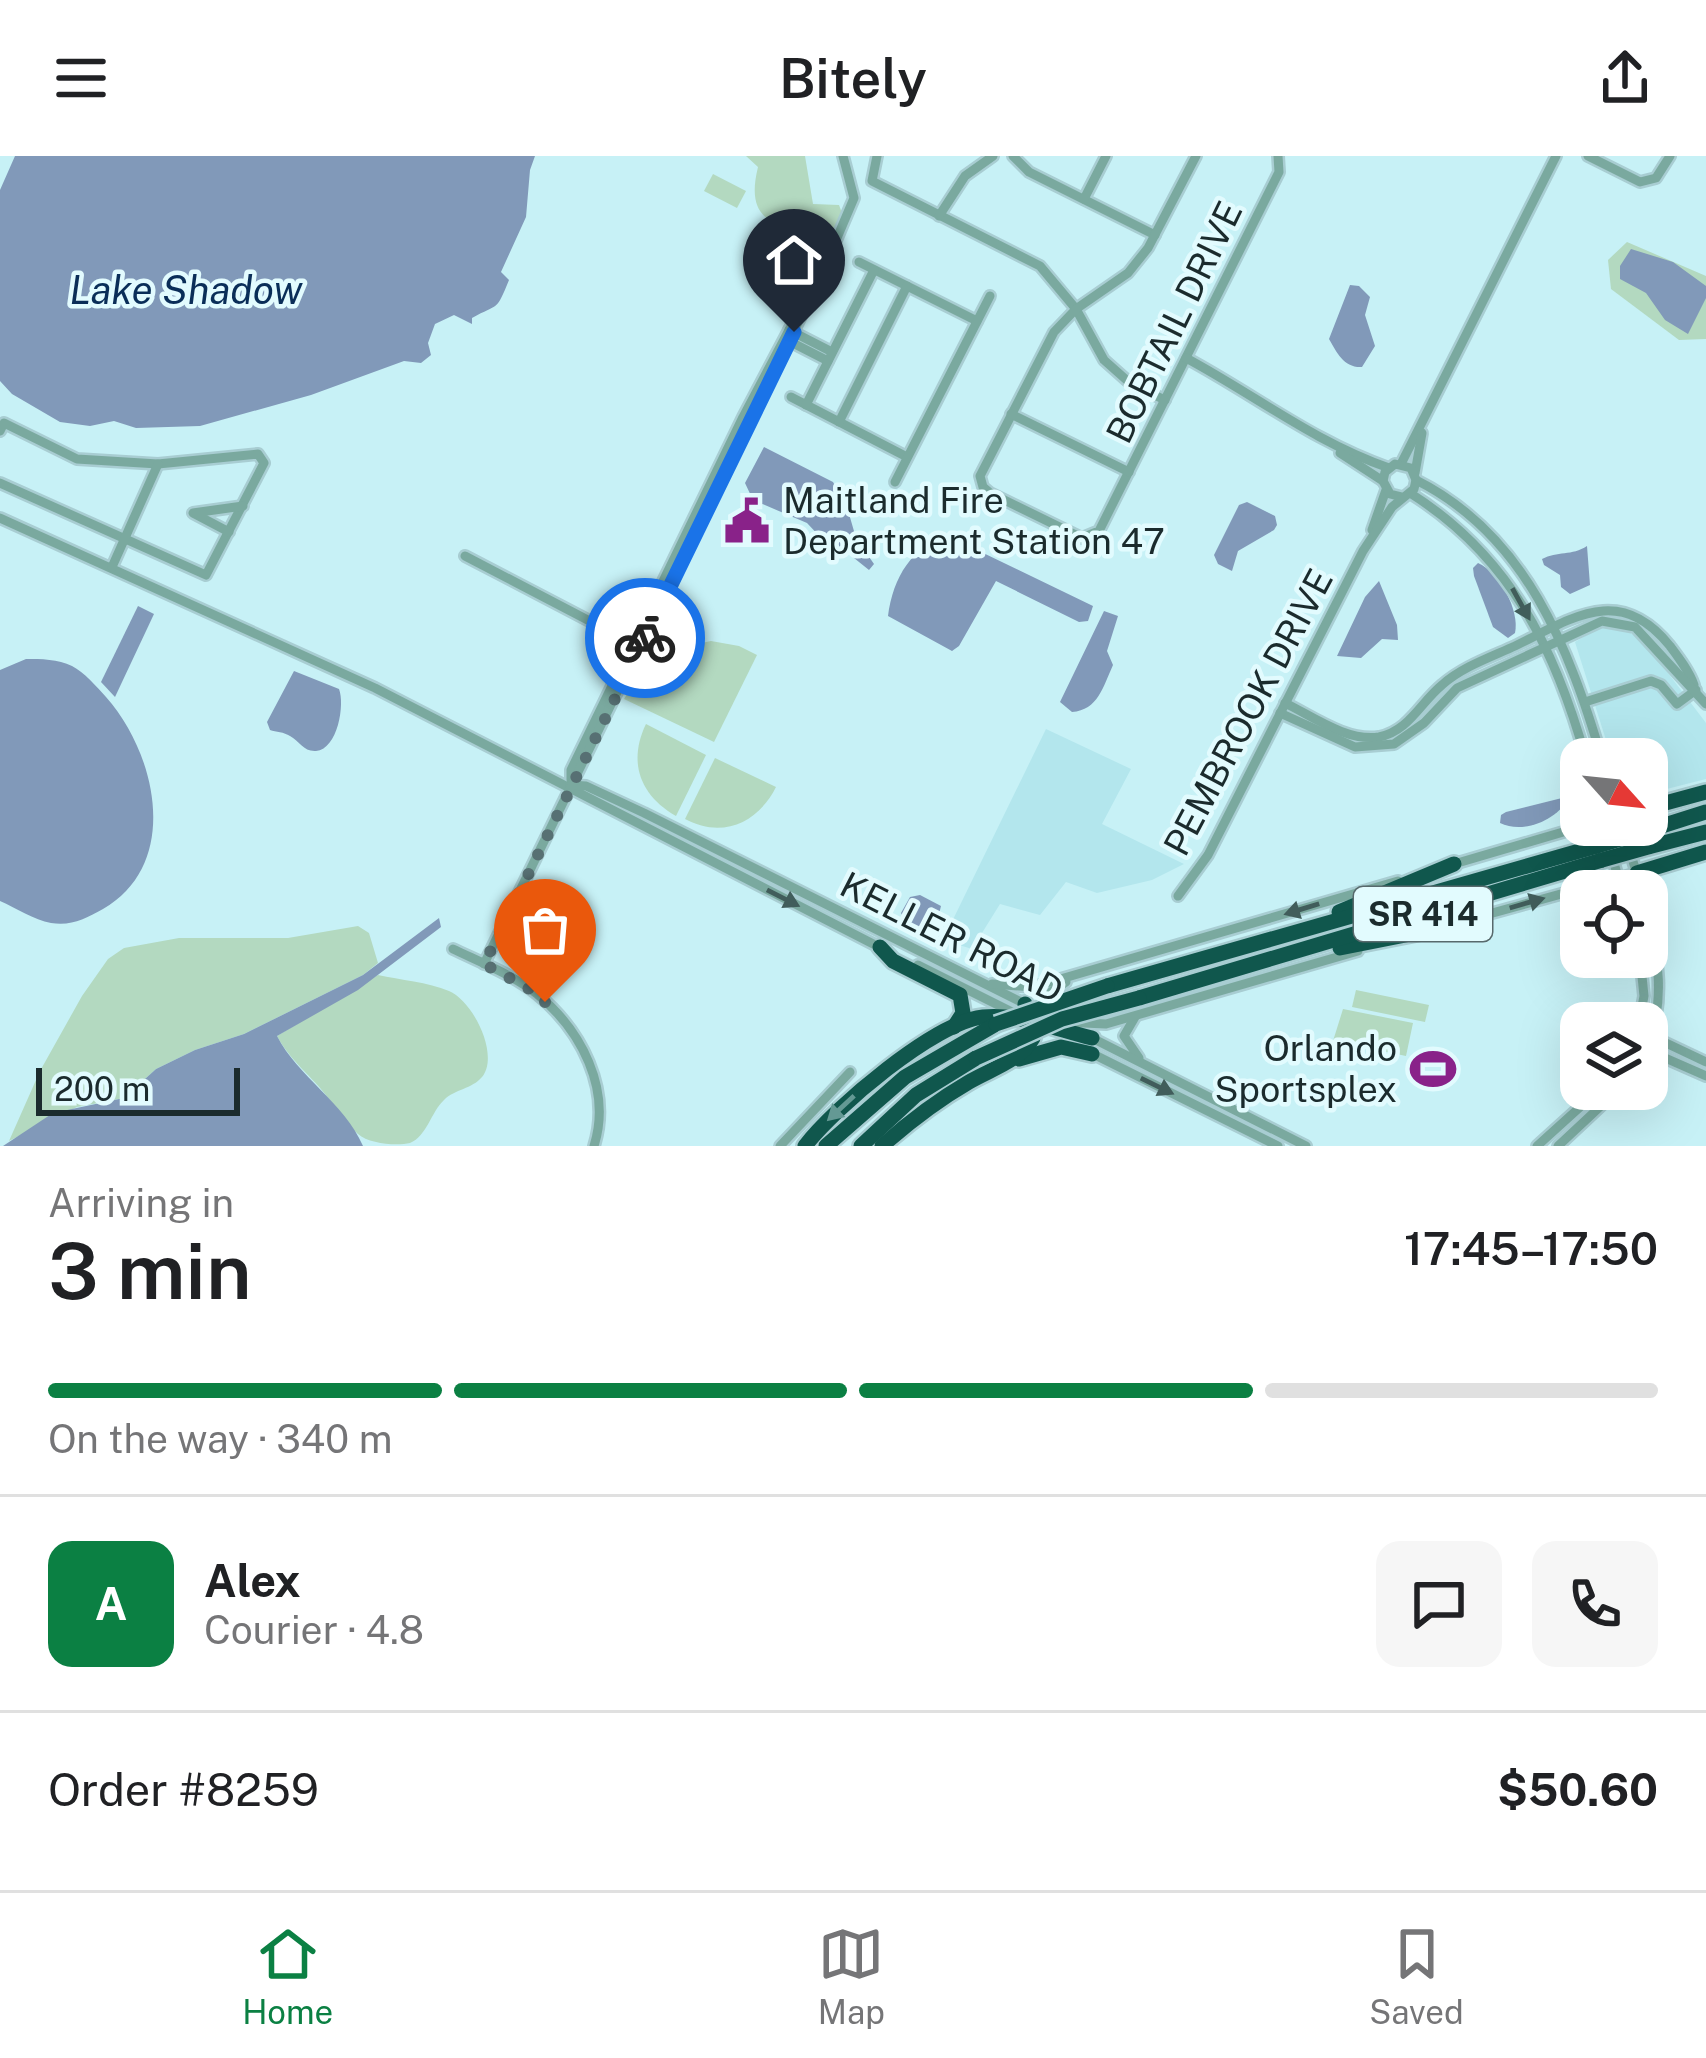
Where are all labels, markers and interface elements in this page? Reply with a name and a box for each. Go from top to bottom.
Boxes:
icon: menu [48,45,114,111]
icon: share [1592,45,1658,111]
text: Bitely [779,47,927,110]
street label: BOBTAIL DRIVE [1097,194,1251,450]
pin [743,209,845,332]
icon: home [761,227,827,293]
water label: Lake Shadow [70,267,304,313]
place label: Maitland Fire Department Station 47 [783,479,1165,562]
public building icon: Maitland Fire Department Station 47 [722,496,772,546]
street label: PEMBROOK DRIVE [1155,562,1341,862]
courier [585,578,705,698]
one-way arrow [1510,587,1531,621]
icon: bike [612,605,678,671]
north arrow [1560,738,1668,846]
map controls [1560,738,1668,1110]
street label: KELLER ROAD [834,863,1070,1011]
button: locate [1560,870,1668,978]
pin [494,879,596,1002]
one-way arrow [765,887,800,907]
road number: SR 414 [1354,887,1492,941]
one-way arrow [1509,893,1546,911]
icon: bag [512,897,578,963]
one-way arrow [1283,901,1320,919]
button: layers [1560,1002,1668,1110]
place label: Orlando Sportsplex [1214,1027,1397,1110]
sports icon: Orlando Sportsplex [1408,1044,1458,1094]
scale bar [36,1062,240,1115]
text: 200 m [54,1070,150,1108]
one-way arrow [1140,1076,1175,1096]
one-way arrow [827,1093,856,1121]
text: Arriving in [48,1180,234,1226]
text: 17:45–17:50 [1404,1222,1658,1275]
text: 3 min [48,1225,252,1317]
text: On the way · 340 m [48,1416,392,1462]
button: chat [1376,1541,1502,1667]
button: phone [1532,1541,1658,1667]
text: Alex [204,1554,301,1607]
text: A [95,1577,127,1630]
text: Courier · 4.8 [204,1607,424,1653]
text: Order #8259 [48,1763,319,1816]
text: $50.60 [1497,1763,1658,1816]
tab: Home [242,1921,333,2031]
tab: Map [818,1921,885,2031]
tab: Saved [1369,1921,1464,2031]

